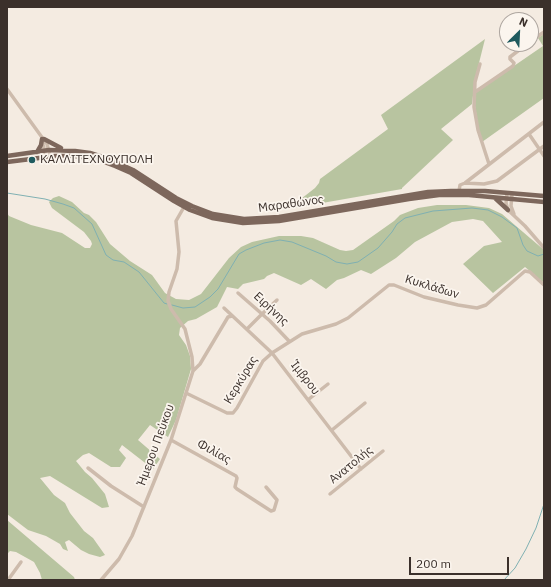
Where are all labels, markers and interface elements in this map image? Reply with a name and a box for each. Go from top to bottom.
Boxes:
north arrow [499,12,539,52]
text: N [517,14,530,30]
place label: ΚΑΛΛΙΤΕΧΝΟΥΠΟΛΗ [40,153,153,167]
marker: ΚΑΛΛΙΤΕΧΝΟΥΠΟΛΗ [27,155,37,165]
street label: Μαραθώνος [257,192,325,216]
street label: Κυκλάδων [403,272,461,302]
street label: Ειρήνης [250,289,292,329]
street label: Κερκύρας [221,353,261,407]
street label: Ίμβρου [287,358,323,398]
street label: Ήμερου Πεύκου [135,402,177,488]
street label: Φιλίας [194,437,234,467]
street label: Ανατολής [326,443,376,487]
scale bar [411,549,511,575]
text: 200 m [416,556,451,571]

